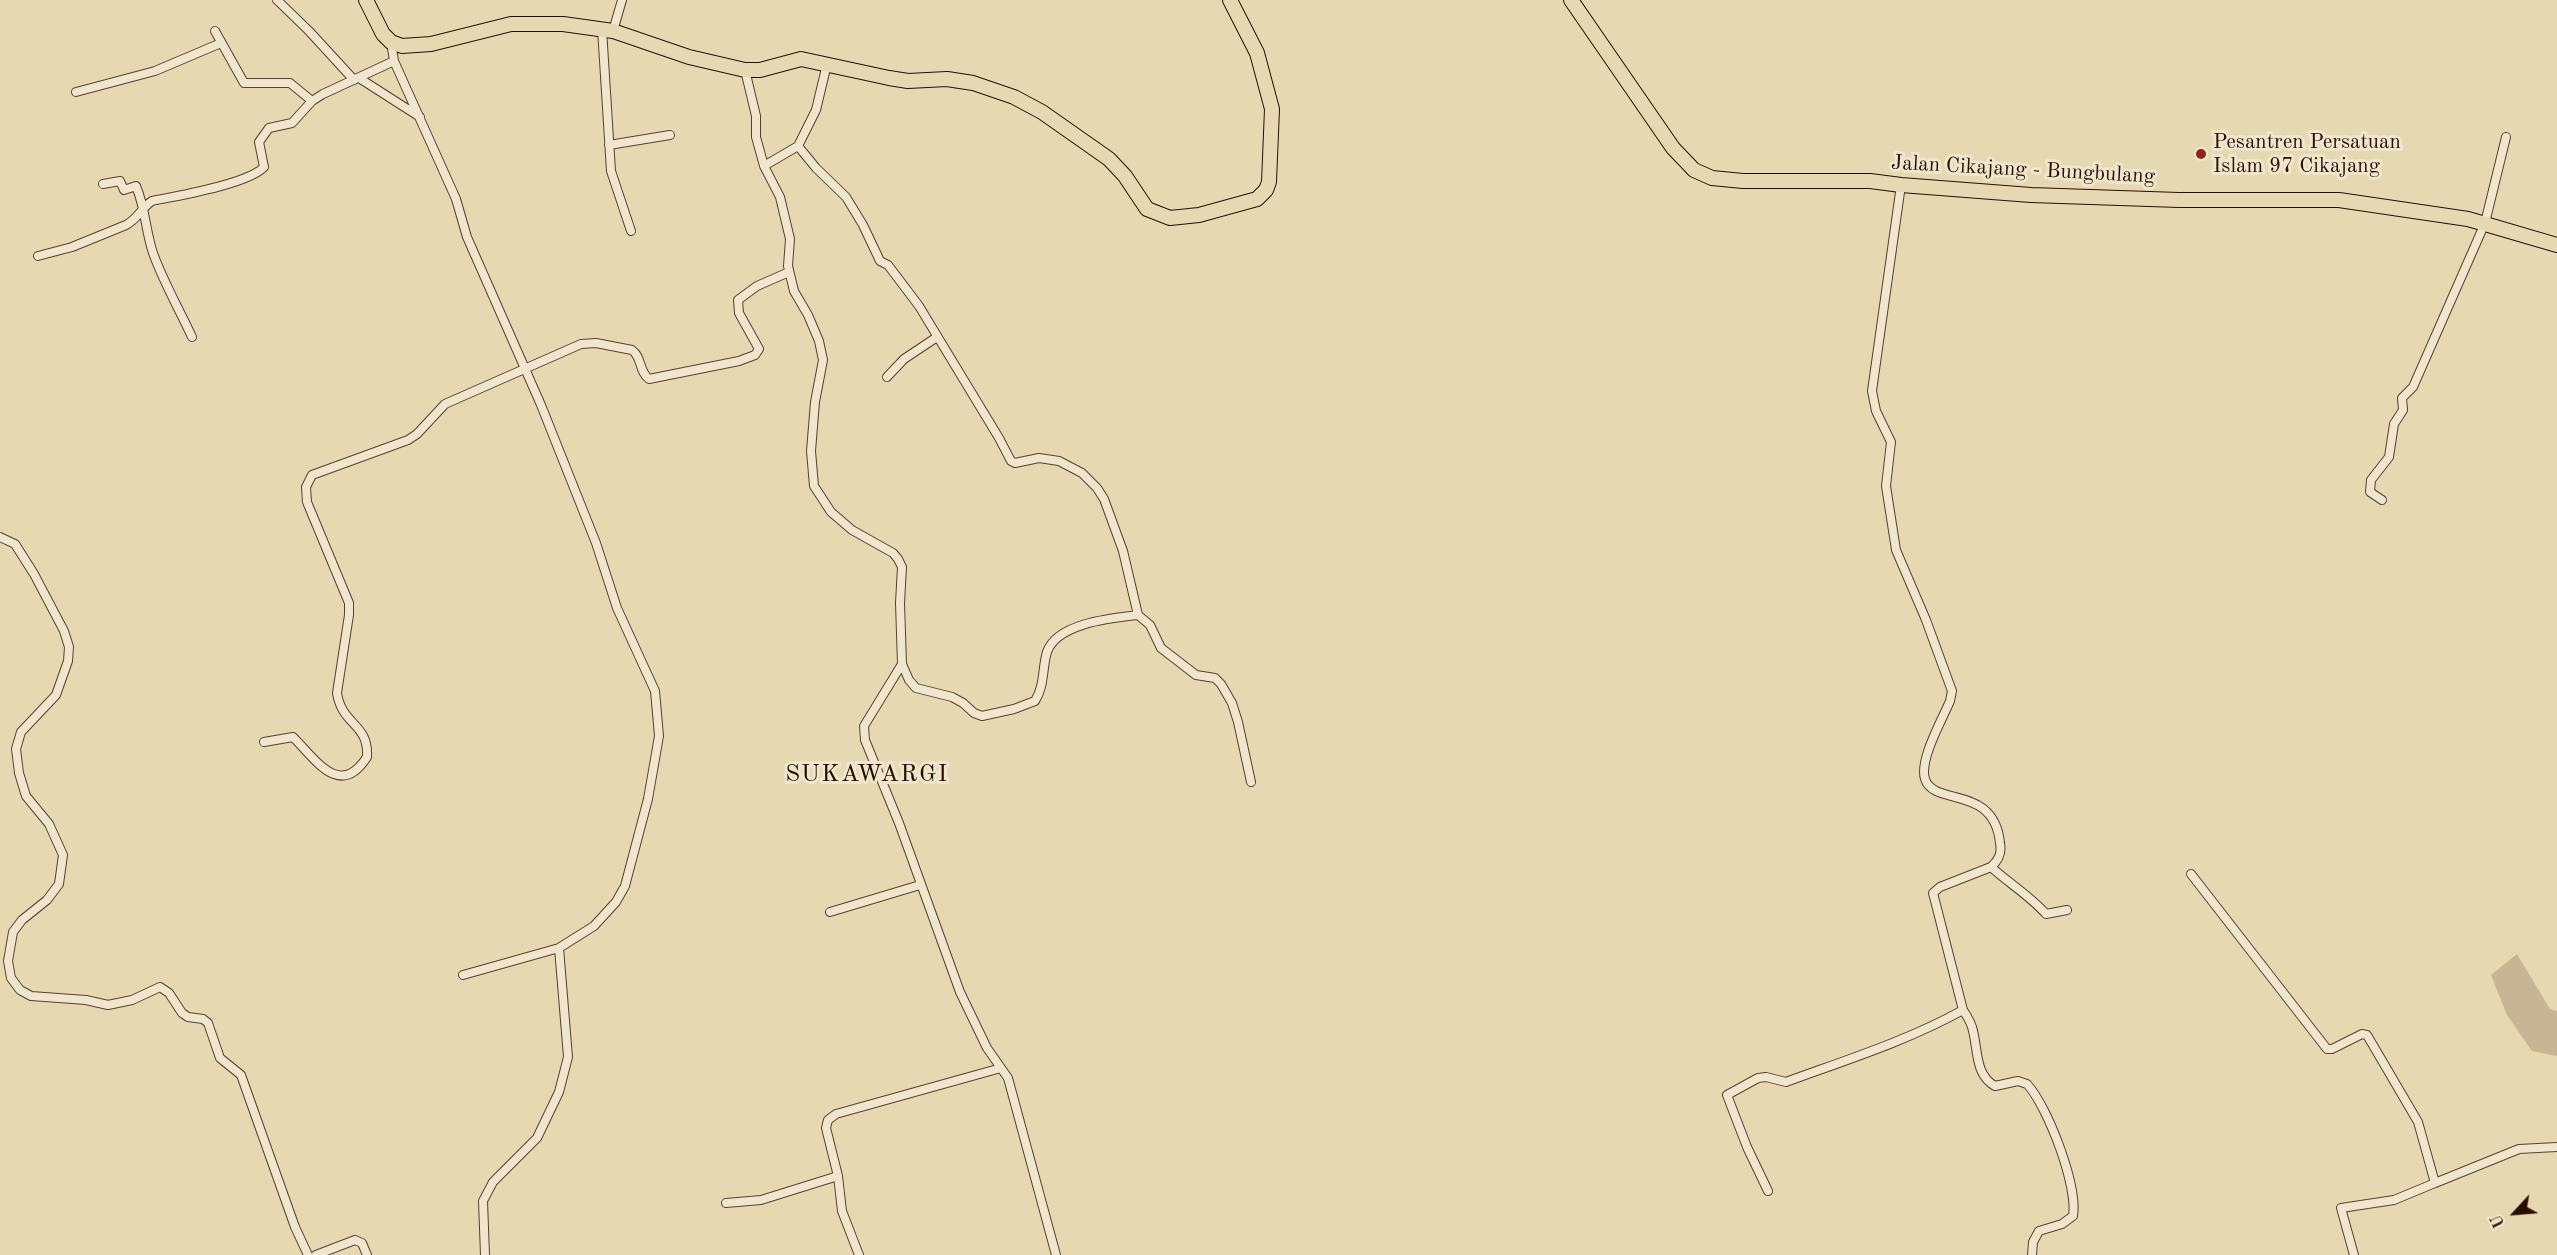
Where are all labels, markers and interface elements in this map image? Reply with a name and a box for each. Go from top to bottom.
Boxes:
place label: Pesantren Persatuan Islam 97 Cikajang [2213,129,2401,179]
marker: Pesantren Persatuan Islam 97 Cikajang [2194,147,2208,161]
street label: Jalan Cikajang - Bungbulang [1890,150,2156,190]
district label: SUKAWARGI [785,761,949,789]
north arrow [2485,1183,2545,1243]
text: U [2489,1212,2509,1230]

